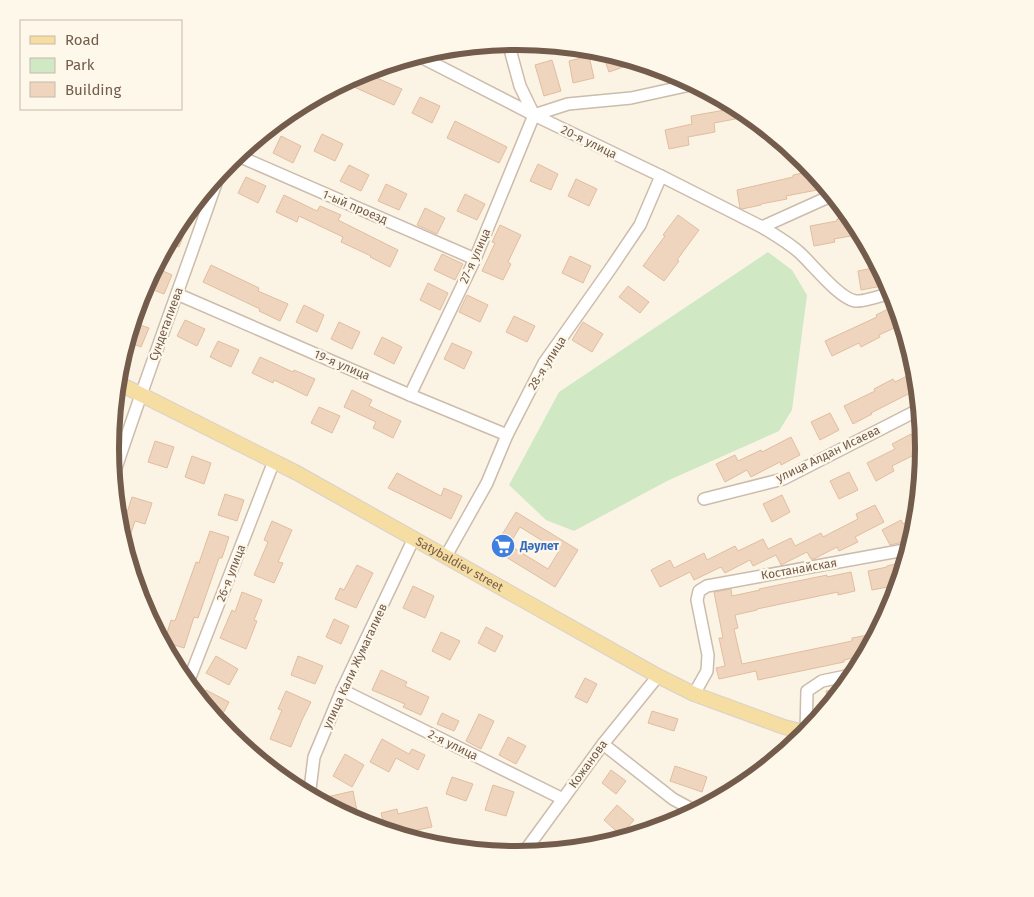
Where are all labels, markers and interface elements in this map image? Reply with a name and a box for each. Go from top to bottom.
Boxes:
legend [20,20,182,110]
text: Road [65,31,100,49]
text: Park [65,56,95,74]
text: Building [65,81,121,99]
street label: 20-я улица [559,122,619,162]
street label: 1-ый проезд [320,187,390,227]
street label: 27-я улица [457,226,493,286]
street label: Сундеталиева [146,285,186,363]
street label: 28-я улица [525,334,569,392]
street label: 19-я улица [312,347,372,383]
street label: улица Алдан Исаева [774,423,882,485]
supermarket icon: Дәулет [490,533,516,559]
street label: Satybaldiev street [413,534,506,595]
place label: Дәулет [519,539,559,553]
street label: 26-я улица [214,542,248,604]
street label: Костанайская [760,555,838,583]
street label: улица Кали Жумагалиев [320,601,390,731]
street label: 2-я улица [426,727,480,763]
street label: Кожанова [566,737,610,791]

